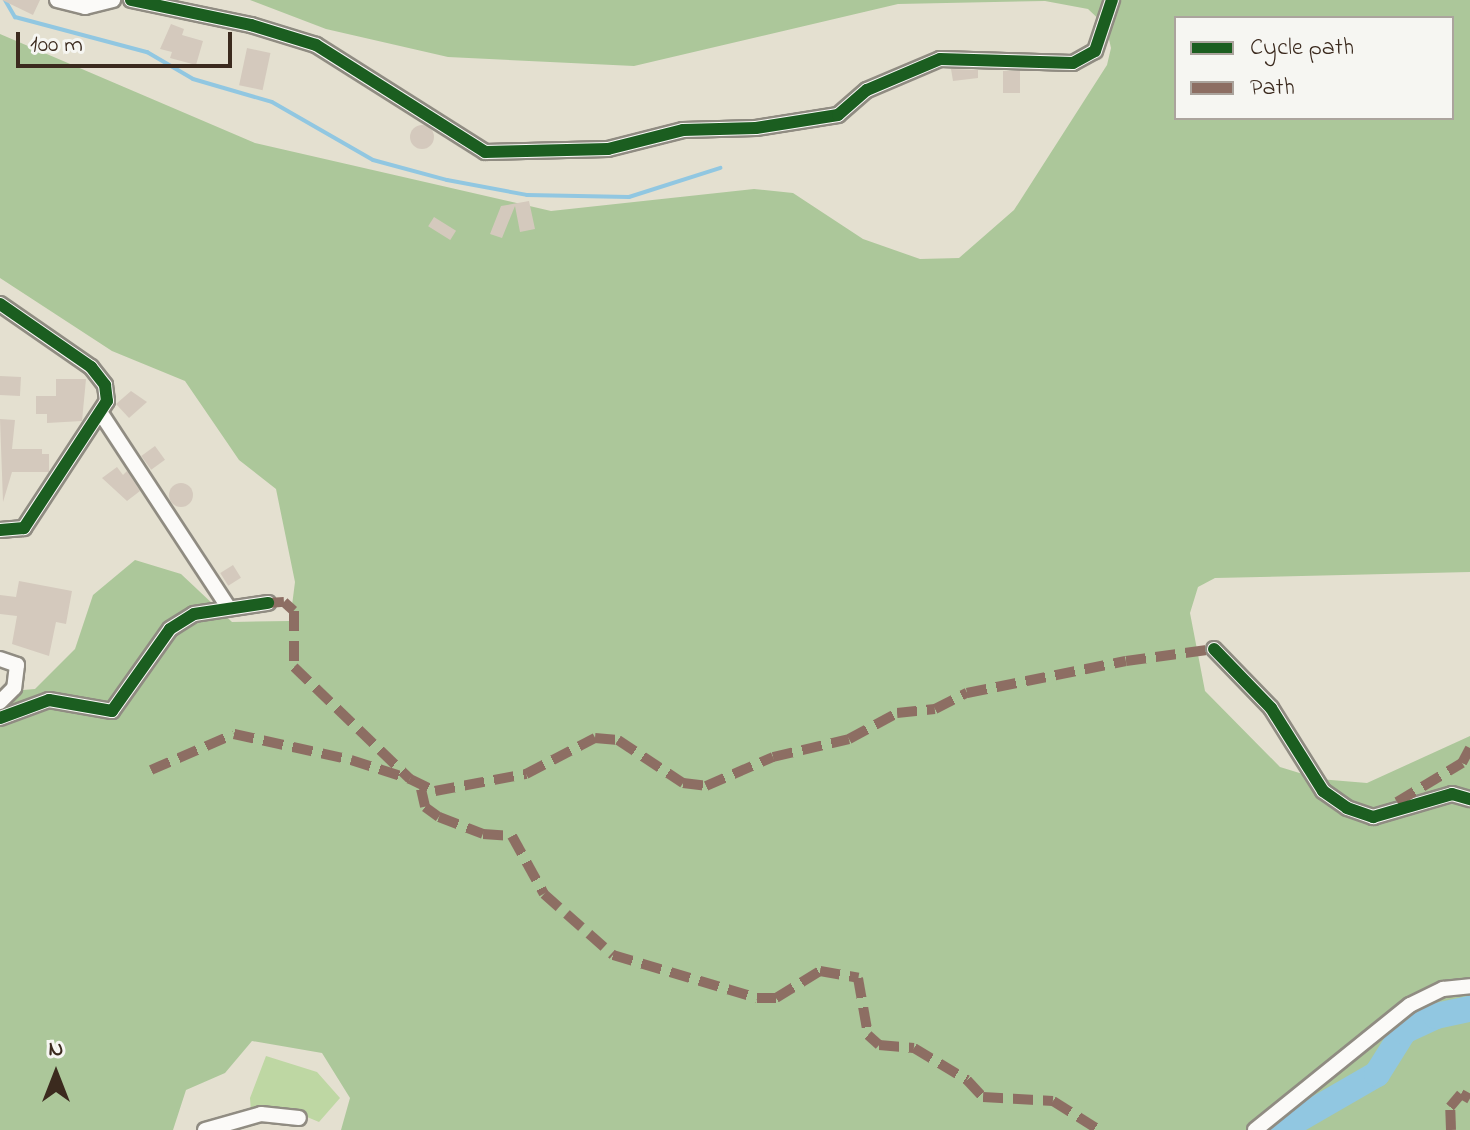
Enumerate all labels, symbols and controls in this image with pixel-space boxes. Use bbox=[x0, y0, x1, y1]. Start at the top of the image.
scale bar bbox=[20, 16, 236, 66]
legend bbox=[1174, 16, 1454, 120]
text: 100 m bbox=[30, 28, 83, 63]
text: Cycle path bbox=[1250, 31, 1354, 66]
text: Path bbox=[1250, 71, 1295, 106]
north arrow bbox=[16, 1034, 96, 1114]
text: N bbox=[49, 1034, 63, 1066]

